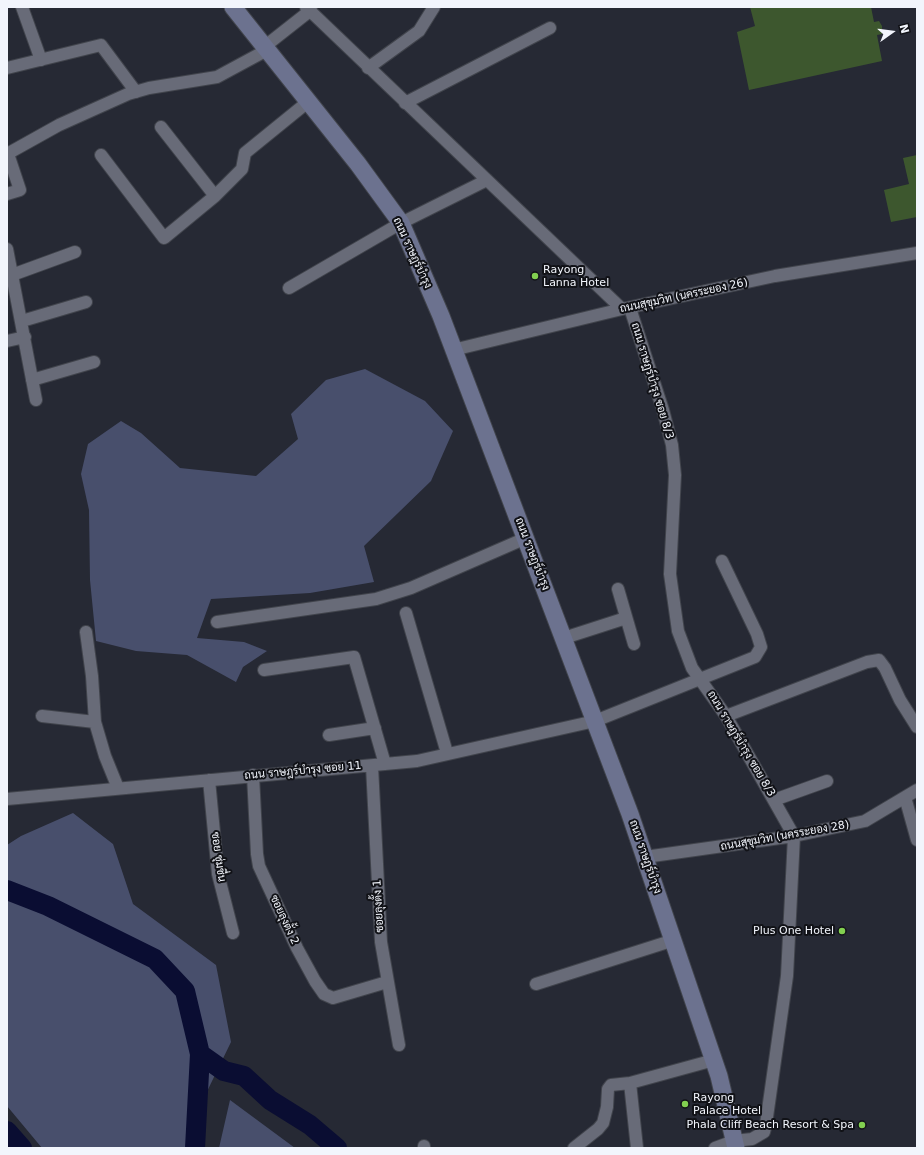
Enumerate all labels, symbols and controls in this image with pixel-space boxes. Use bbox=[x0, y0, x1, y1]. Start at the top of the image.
north arrow bbox=[872, 12, 912, 52]
text: N bbox=[897, 23, 912, 35]
street label: ถนน ราษฎร์บำรุง bbox=[390, 215, 434, 291]
place label: Rayong Lanna Hotel bbox=[543, 263, 609, 289]
marker: Rayong Lanna Hotel bbox=[530, 271, 540, 281]
street label: ถนนสุขุมวิท (นครระยอง 26) bbox=[619, 276, 749, 316]
street label: ถนน ราษฎร์บำรุง ซอย 8/3 bbox=[628, 321, 676, 441]
street label: ถนน ราษฎร์บำรุง bbox=[512, 516, 552, 592]
street label: ถนน ราษฎร์บำรุง ซอย 8/3 bbox=[704, 689, 778, 799]
street label: ถนน ราษฎร์บำรุง ซอย 11 bbox=[244, 759, 362, 783]
street label: ถนนสุขุมวิท (นครระยอง 28) bbox=[720, 818, 850, 854]
street label: ถนน ราษฎร์บำรุง bbox=[626, 819, 664, 895]
street label: ซอย ชุ่มชื่น bbox=[208, 831, 228, 883]
street label: ซอยลุงตั้ง 1 bbox=[371, 879, 387, 933]
street label: ซอยลุงตั้ง 2 bbox=[267, 893, 301, 947]
place label: Plus One Hotel bbox=[753, 924, 834, 938]
marker: Plus One Hotel bbox=[837, 926, 847, 936]
place label: Rayong Palace Hotel bbox=[693, 1091, 761, 1117]
marker: Rayong Palace Hotel bbox=[680, 1099, 690, 1109]
place label: Phala Cliff Beach Resort & Spa bbox=[686, 1118, 854, 1132]
marker: Phala Cliff Beach Resort & Spa bbox=[857, 1120, 867, 1130]

